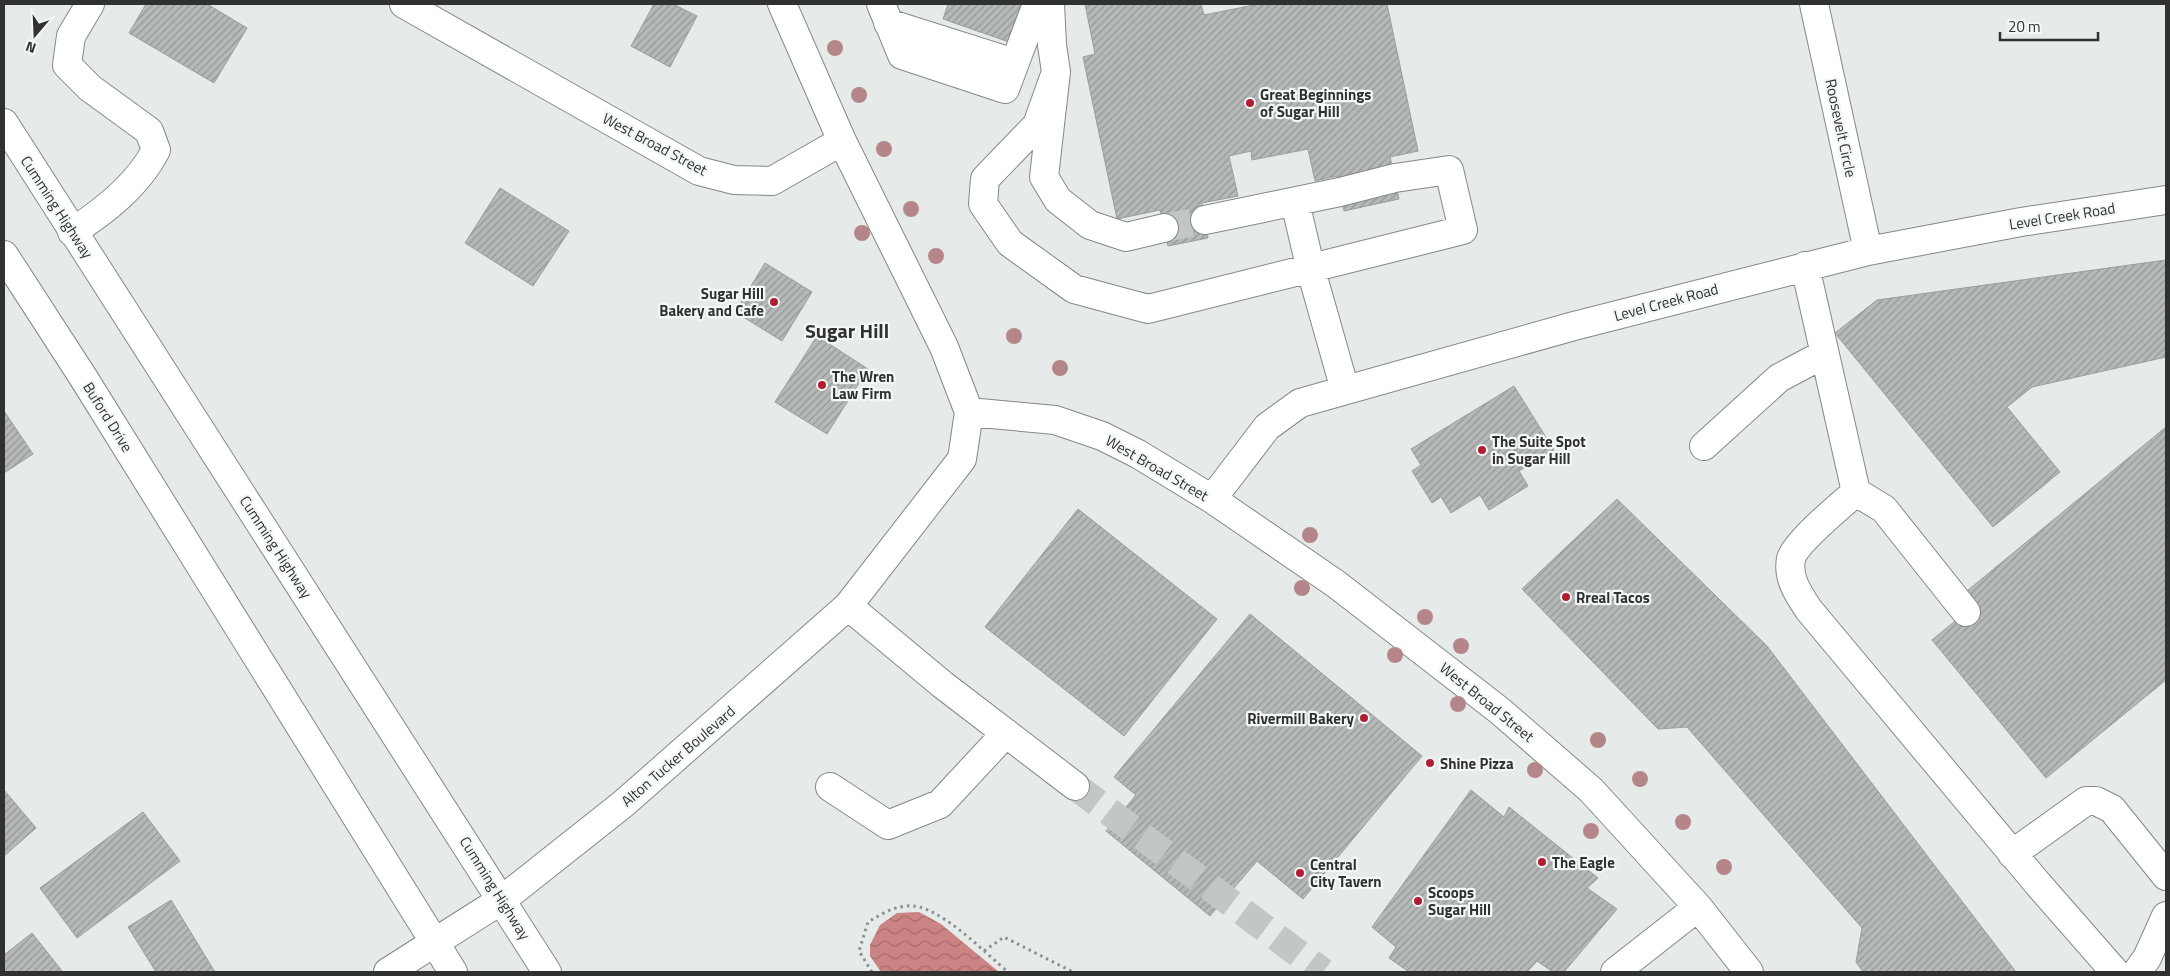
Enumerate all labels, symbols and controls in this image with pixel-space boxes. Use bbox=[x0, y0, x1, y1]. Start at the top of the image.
north arrow bbox=[10, 10, 60, 60]
scale bar bbox=[2000, 10, 2098, 42]
text: 20 m bbox=[2008, 15, 2041, 38]
text: N bbox=[23, 36, 39, 59]
street label: Roosevelt Circle bbox=[1819, 77, 1863, 179]
place label: Great Beginnings of Sugar Hill bbox=[1260, 83, 1371, 123]
marker: Great Beginnings of Sugar Hill bbox=[1244, 97, 1256, 109]
street label: West Broad Street bbox=[599, 107, 712, 182]
street label: Cumming Highway bbox=[15, 151, 99, 263]
street label: Level Creek Road bbox=[2007, 196, 2117, 236]
street label: Level Creek Road bbox=[1611, 277, 1721, 327]
place label: Sugar Hill Bakery and Cafe bbox=[659, 282, 764, 322]
marker: Sugar Hill Bakery and Cafe bbox=[768, 296, 780, 308]
district label: Sugar Hill bbox=[805, 315, 889, 346]
place label: The Wren Law Firm bbox=[832, 365, 894, 405]
street label: Buford Drive bbox=[77, 377, 139, 457]
marker: The Wren Law Firm bbox=[816, 379, 828, 391]
street label: West Broad Street bbox=[1101, 429, 1213, 507]
place label: The Suite Spot in Sugar Hill bbox=[1492, 430, 1586, 470]
marker: The Suite Spot in Sugar Hill bbox=[1476, 444, 1488, 456]
street label: Cumming Highway bbox=[234, 491, 318, 603]
place label: Rreal Tacos bbox=[1576, 586, 1650, 609]
marker: Rreal Tacos bbox=[1560, 591, 1572, 603]
street label: West Broad Street bbox=[1435, 657, 1540, 748]
street label: Alton Tucker Boulevard bbox=[616, 700, 740, 812]
place label: Rivermill Bakery bbox=[1247, 707, 1354, 730]
marker: Rivermill Bakery bbox=[1358, 712, 1370, 724]
place label: Shine Pizza bbox=[1440, 752, 1514, 775]
marker: Shine Pizza bbox=[1424, 757, 1436, 769]
street label: Cumming Highway bbox=[454, 832, 536, 944]
place label: The Eagle bbox=[1552, 851, 1615, 874]
place label: Central City Tavern bbox=[1310, 853, 1382, 893]
marker: The Eagle bbox=[1536, 856, 1548, 868]
marker: Central City Tavern bbox=[1294, 867, 1306, 879]
place label: Scoops Sugar Hill bbox=[1428, 881, 1491, 921]
marker: Scoops Sugar Hill bbox=[1412, 895, 1424, 907]

